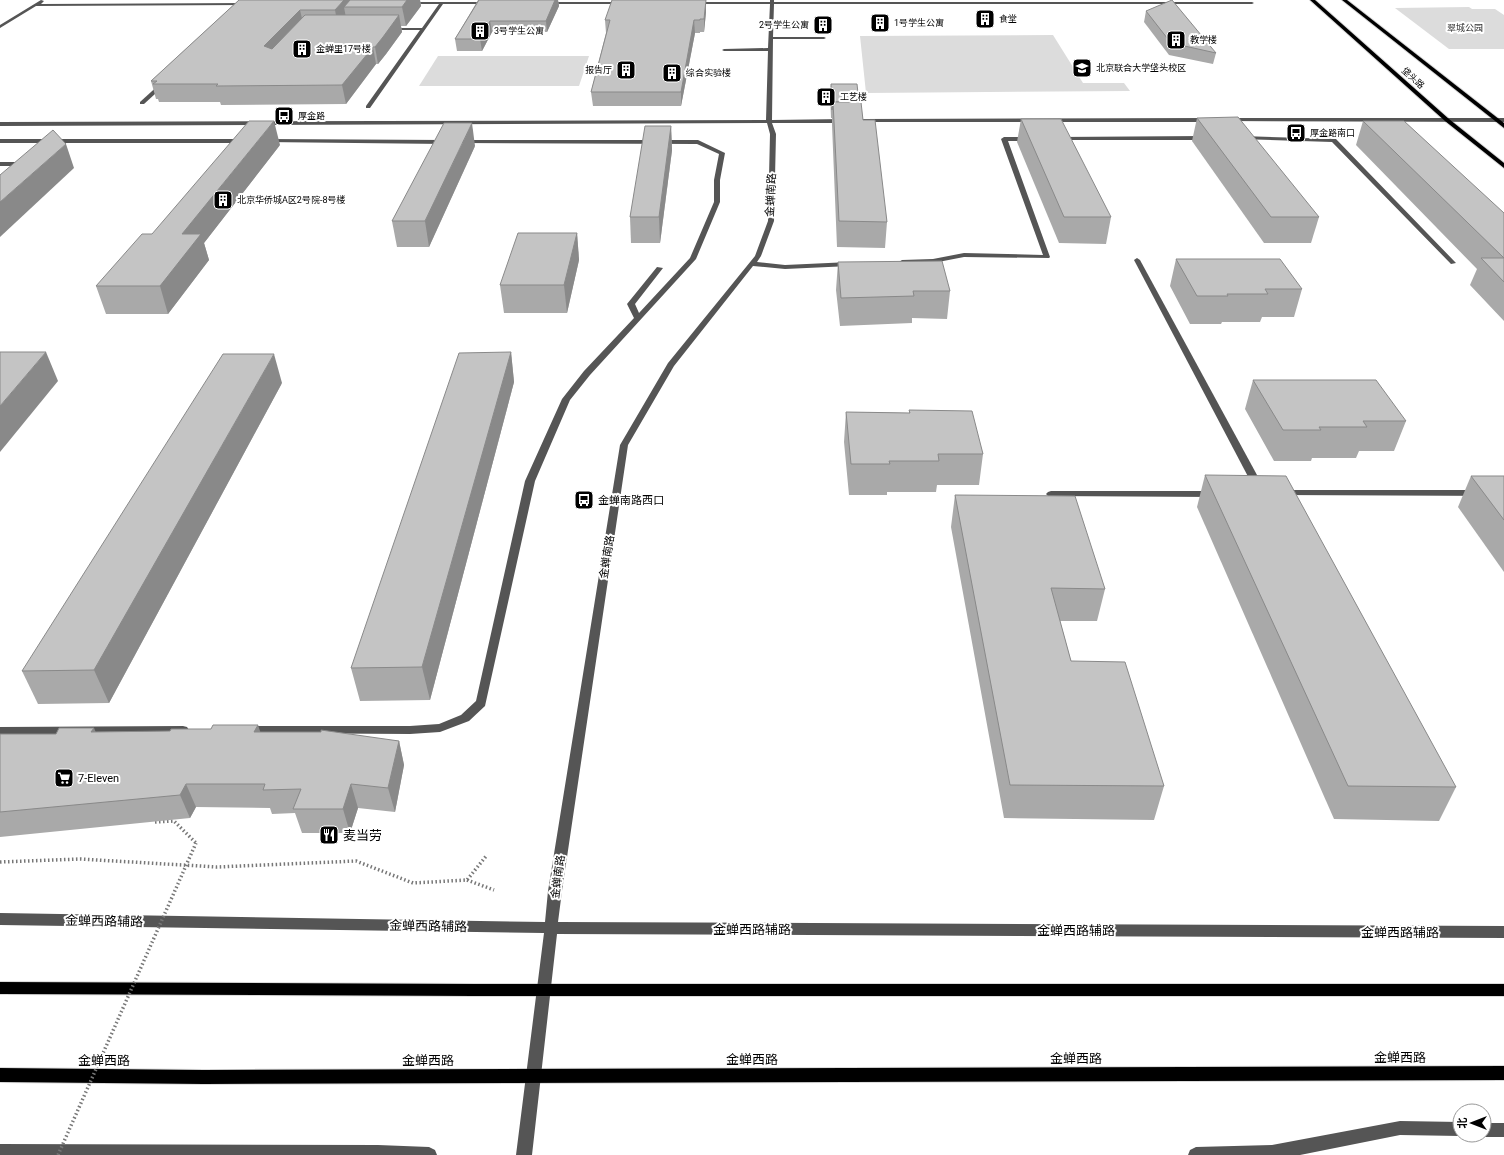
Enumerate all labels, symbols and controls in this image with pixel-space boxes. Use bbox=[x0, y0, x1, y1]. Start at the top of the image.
building icon: 食堂 bbox=[974, 8, 996, 30]
building icon: 1号学生公寓 bbox=[869, 12, 891, 34]
building icon: 2号学生公寓 bbox=[812, 14, 834, 36]
place label: 食堂 bbox=[999, 14, 1017, 24]
place label: 1号学生公寓 bbox=[894, 18, 944, 28]
building icon: 3号学生公寓 bbox=[469, 20, 491, 42]
place label: 2号学生公寓 bbox=[759, 20, 809, 30]
park label: 翠城公园 bbox=[1447, 23, 1483, 33]
place label: 3号学生公寓 bbox=[494, 26, 544, 36]
building icon: 教学楼 bbox=[1165, 29, 1187, 51]
place label: 教学楼 bbox=[1190, 35, 1217, 45]
building icon: 金蝉里17号楼 bbox=[291, 38, 313, 60]
place label: 金蝉里17号楼 bbox=[316, 44, 371, 54]
school or university icon: 北京联合大学垡头校区 bbox=[1071, 57, 1093, 79]
building icon: 报告厅 bbox=[615, 59, 637, 81]
building icon: 综合实验楼 bbox=[661, 62, 683, 84]
place label: 北京联合大学垡头校区 bbox=[1096, 62, 1186, 73]
place label: 报告厅 bbox=[585, 65, 612, 75]
street label: 垡头路 bbox=[1400, 65, 1427, 91]
place label: 综合实验楼 bbox=[685, 68, 731, 78]
building icon: 工艺楼 bbox=[815, 86, 837, 108]
place label: 工艺楼 bbox=[840, 92, 867, 102]
bus stop icon: 厚金路 bbox=[273, 105, 295, 127]
place label: 厚金路 bbox=[298, 111, 325, 121]
bus stop icon: 厚金路南口 bbox=[1285, 122, 1307, 144]
place label: 厚金路南口 bbox=[1310, 128, 1355, 138]
street label: 金蝉南路 bbox=[763, 173, 779, 217]
building icon: 北京华侨城A区2号院-8号楼 bbox=[212, 189, 234, 211]
place label: 北京华侨城A区2号院-8号楼 bbox=[237, 194, 345, 205]
bus stop icon: 金蝉南路西口 bbox=[573, 489, 595, 511]
place label: 金蝉南路西口 bbox=[598, 494, 664, 507]
street label: 金蝉南路 bbox=[597, 534, 617, 580]
supermarket icon: 7-Eleven bbox=[53, 767, 75, 789]
place label: 7-Eleven bbox=[78, 772, 119, 785]
restaurant icon: 麦当劳 bbox=[318, 824, 340, 846]
place label: 麦当劳 bbox=[343, 828, 382, 843]
street label: 金蝉南路 bbox=[549, 854, 567, 900]
street label: 金蝉西路辅路 bbox=[65, 913, 143, 929]
street label: 金蝉西路辅路 bbox=[389, 918, 467, 934]
street label: 金蝉西路辅路 bbox=[713, 922, 791, 937]
street label: 金蝉西路辅路 bbox=[1037, 923, 1115, 938]
street label: 金蝉西路辅路 bbox=[1361, 925, 1439, 940]
street label: 金蝉西路 bbox=[1374, 1050, 1426, 1065]
street label: 金蝉西路 bbox=[1050, 1051, 1102, 1066]
street label: 金蝉西路 bbox=[726, 1052, 778, 1067]
street label: 金蝉西路 bbox=[78, 1053, 130, 1068]
street label: 金蝉西路 bbox=[402, 1053, 454, 1068]
north arrow bbox=[1452, 1103, 1492, 1143]
text: 北 bbox=[1456, 1118, 1469, 1129]

